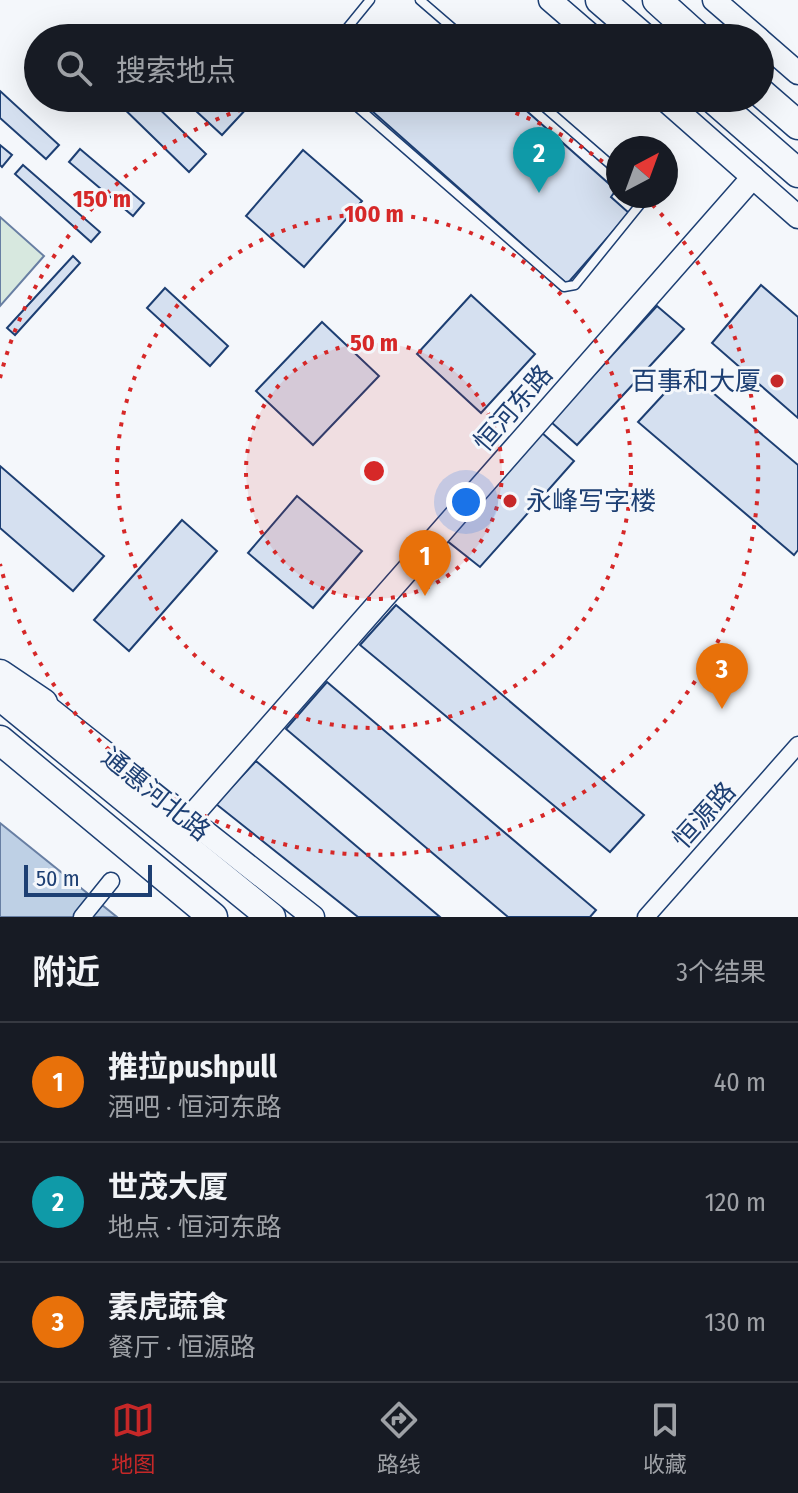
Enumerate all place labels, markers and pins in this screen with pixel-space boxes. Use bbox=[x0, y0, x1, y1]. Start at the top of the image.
pin: 2 bbox=[513, 127, 565, 193]
place label: 百事和大厦 bbox=[631, 366, 761, 397]
marker: 百事和大厦 bbox=[768, 372, 786, 390]
centre of rings bbox=[360, 457, 388, 485]
place label: 永峰写字楼 bbox=[526, 486, 656, 517]
marker: 永峰写字楼 bbox=[501, 492, 519, 510]
pin: 1 bbox=[399, 530, 451, 596]
pin: 3 bbox=[696, 643, 748, 709]

